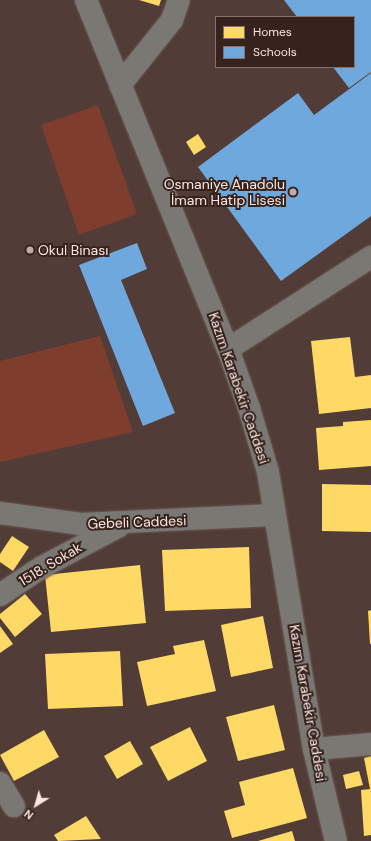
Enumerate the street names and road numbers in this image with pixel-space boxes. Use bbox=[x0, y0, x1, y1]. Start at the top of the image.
street label: Kazım Karabekir Caddesi bbox=[205, 310, 273, 466]
street label: Gebeli Caddesi bbox=[87, 512, 187, 532]
street label: 1518. Sokak bbox=[16, 539, 84, 589]
street label: Kazım Karabekir Caddesi bbox=[286, 623, 330, 783]

